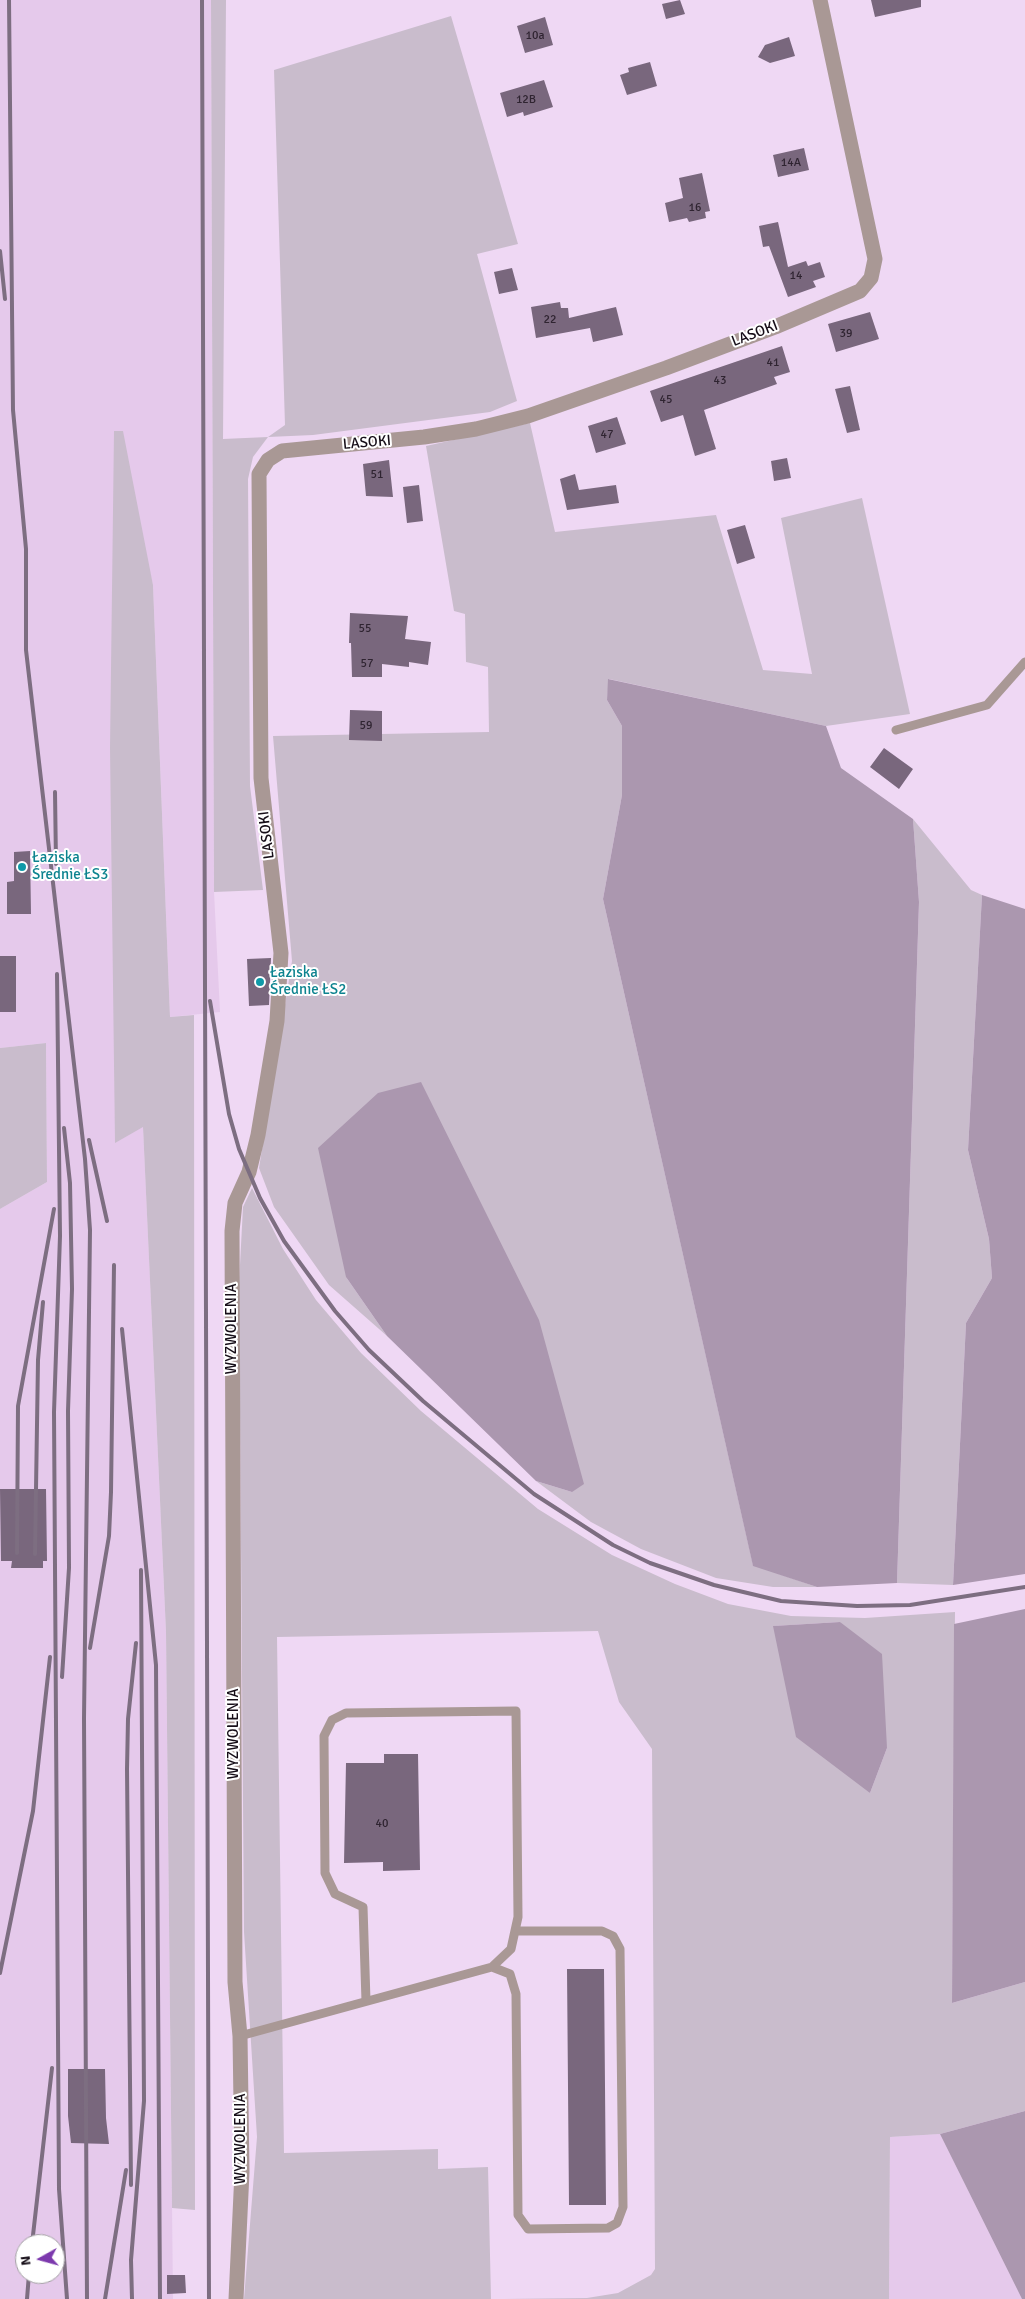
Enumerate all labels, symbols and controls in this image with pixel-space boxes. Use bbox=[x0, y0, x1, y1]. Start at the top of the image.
house number: 10a bbox=[525, 29, 545, 43]
house number: 12B bbox=[516, 93, 536, 107]
house number: 14A bbox=[781, 156, 801, 170]
house number: 16 bbox=[689, 201, 701, 215]
house number: 14 bbox=[790, 269, 802, 283]
house number: 22 bbox=[544, 313, 556, 327]
street label: LASOKI bbox=[729, 317, 781, 351]
house number: 39 bbox=[840, 327, 852, 341]
house number: 41 bbox=[767, 356, 779, 370]
house number: 43 bbox=[714, 374, 726, 388]
house number: 45 bbox=[660, 393, 672, 407]
house number: 47 bbox=[601, 428, 613, 442]
street label: LASOKI bbox=[342, 432, 392, 454]
house number: 51 bbox=[371, 468, 383, 482]
house number: 55 bbox=[359, 622, 371, 636]
house number: 57 bbox=[361, 657, 373, 671]
house number: 59 bbox=[360, 719, 372, 733]
street label: LASOKI bbox=[255, 810, 279, 860]
place label: Łaziska Średnie ŁS3 bbox=[32, 849, 108, 884]
marker: Łaziska Średnie ŁS3 bbox=[16, 861, 28, 873]
place label: Łaziska Średnie ŁS2 bbox=[270, 964, 346, 999]
marker: Łaziska Średnie ŁS2 bbox=[254, 976, 266, 988]
street label: WYZWOLENIA bbox=[223, 1283, 241, 1375]
street label: WYZWOLENIA bbox=[225, 1688, 243, 1780]
house number: 40 bbox=[376, 1817, 388, 1831]
street label: WYZWOLENIA bbox=[232, 2093, 250, 2185]
north arrow bbox=[15, 2234, 65, 2284]
text: N bbox=[17, 2255, 35, 2267]

